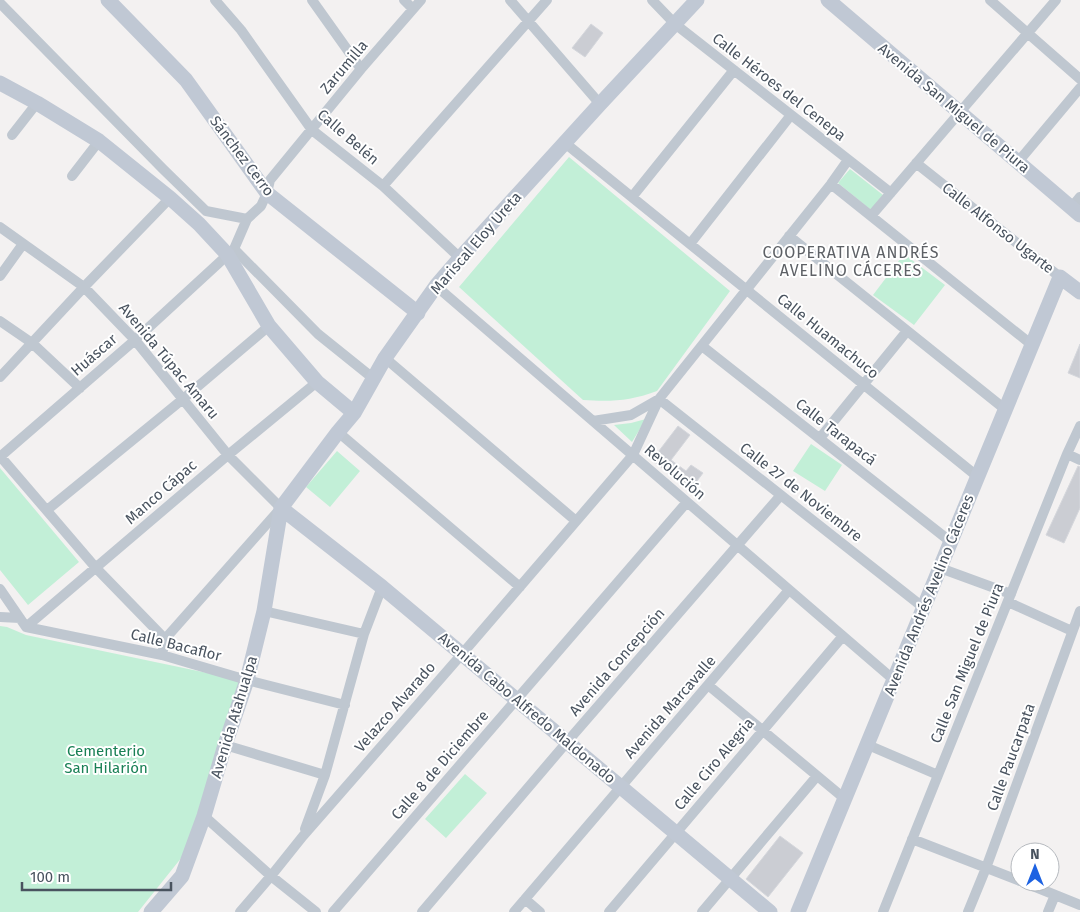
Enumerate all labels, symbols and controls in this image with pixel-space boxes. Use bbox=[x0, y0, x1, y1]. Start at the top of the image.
street label: Calle Héroes del Cenepa bbox=[709, 29, 849, 145]
street label: Zarumilla bbox=[316, 37, 372, 97]
street label: Avenida San Miguel de Piura bbox=[875, 39, 1033, 177]
street label: Calle Belén bbox=[314, 105, 382, 169]
street label: Sánchez Cerro bbox=[206, 112, 278, 200]
street label: Calle Alfonso Ugarte bbox=[938, 179, 1058, 277]
street label: Mariscal Eloy Ureta bbox=[427, 188, 525, 298]
district label: COOPERATIVA ANDRÉS AVELINO CÁCERES bbox=[763, 242, 939, 280]
street label: Calle Huamachuco bbox=[774, 289, 882, 383]
street label: Avenida Túpac Amaru bbox=[115, 299, 223, 423]
street label: Huáscar bbox=[67, 330, 121, 380]
street label: Calle Tarapacá bbox=[792, 395, 880, 469]
street label: Calle 27 de Noviembre bbox=[736, 439, 866, 545]
street label: Revolución bbox=[641, 441, 709, 503]
street label: Manco Cápac bbox=[122, 456, 200, 528]
street label: Avenida Andrés Avelino Cáceres bbox=[880, 492, 978, 698]
street label: Calle San Miguel de Piura bbox=[927, 580, 1007, 746]
street label: Avenida Concepción bbox=[565, 604, 669, 720]
street label: Calle Bacaflor bbox=[129, 625, 223, 665]
street label: Avenida Cabo Alfredo Maldonado bbox=[435, 628, 619, 788]
street label: Avenida Marcavalle bbox=[620, 652, 720, 762]
street label: Avenida Atahualpa bbox=[207, 654, 261, 780]
street label: Velazco Alvarado bbox=[351, 658, 439, 756]
street label: Calle Paucarpata bbox=[983, 701, 1039, 813]
street label: Calle 8 de Diciembre bbox=[388, 707, 492, 823]
street label: Calle Ciro Alegria bbox=[670, 714, 758, 814]
park label: Cementerio San Hilarión bbox=[64, 742, 148, 777]
north arrow bbox=[1010, 842, 1060, 892]
text: N bbox=[1030, 846, 1040, 863]
scale bar bbox=[22, 860, 171, 892]
text: 100 m bbox=[30, 868, 70, 886]

